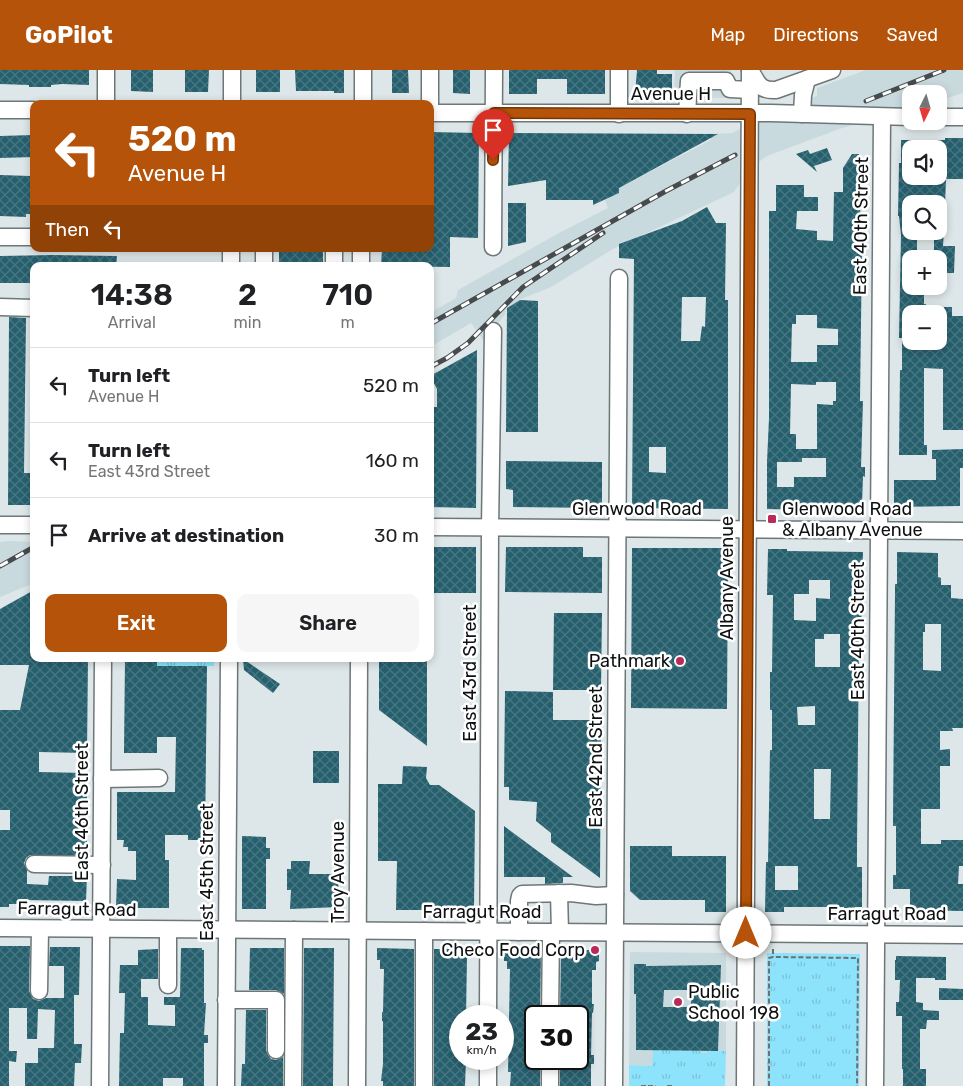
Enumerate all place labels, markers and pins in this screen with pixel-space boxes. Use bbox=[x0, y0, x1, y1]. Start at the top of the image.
pin bbox=[472, 109, 514, 160]
place label: Glenwood Road & Albany Avenue bbox=[782, 498, 923, 541]
marker: Glenwood Road & Albany Avenue bbox=[766, 513, 778, 525]
place label: Pathmark bbox=[589, 650, 671, 672]
marker: Pathmark bbox=[674, 655, 686, 667]
place label: Checo Food Corp bbox=[441, 939, 585, 961]
marker: Checo Food Corp bbox=[589, 944, 601, 956]
place label: Public School 198 bbox=[688, 981, 779, 1024]
marker: Public School 198 bbox=[672, 996, 684, 1008]

